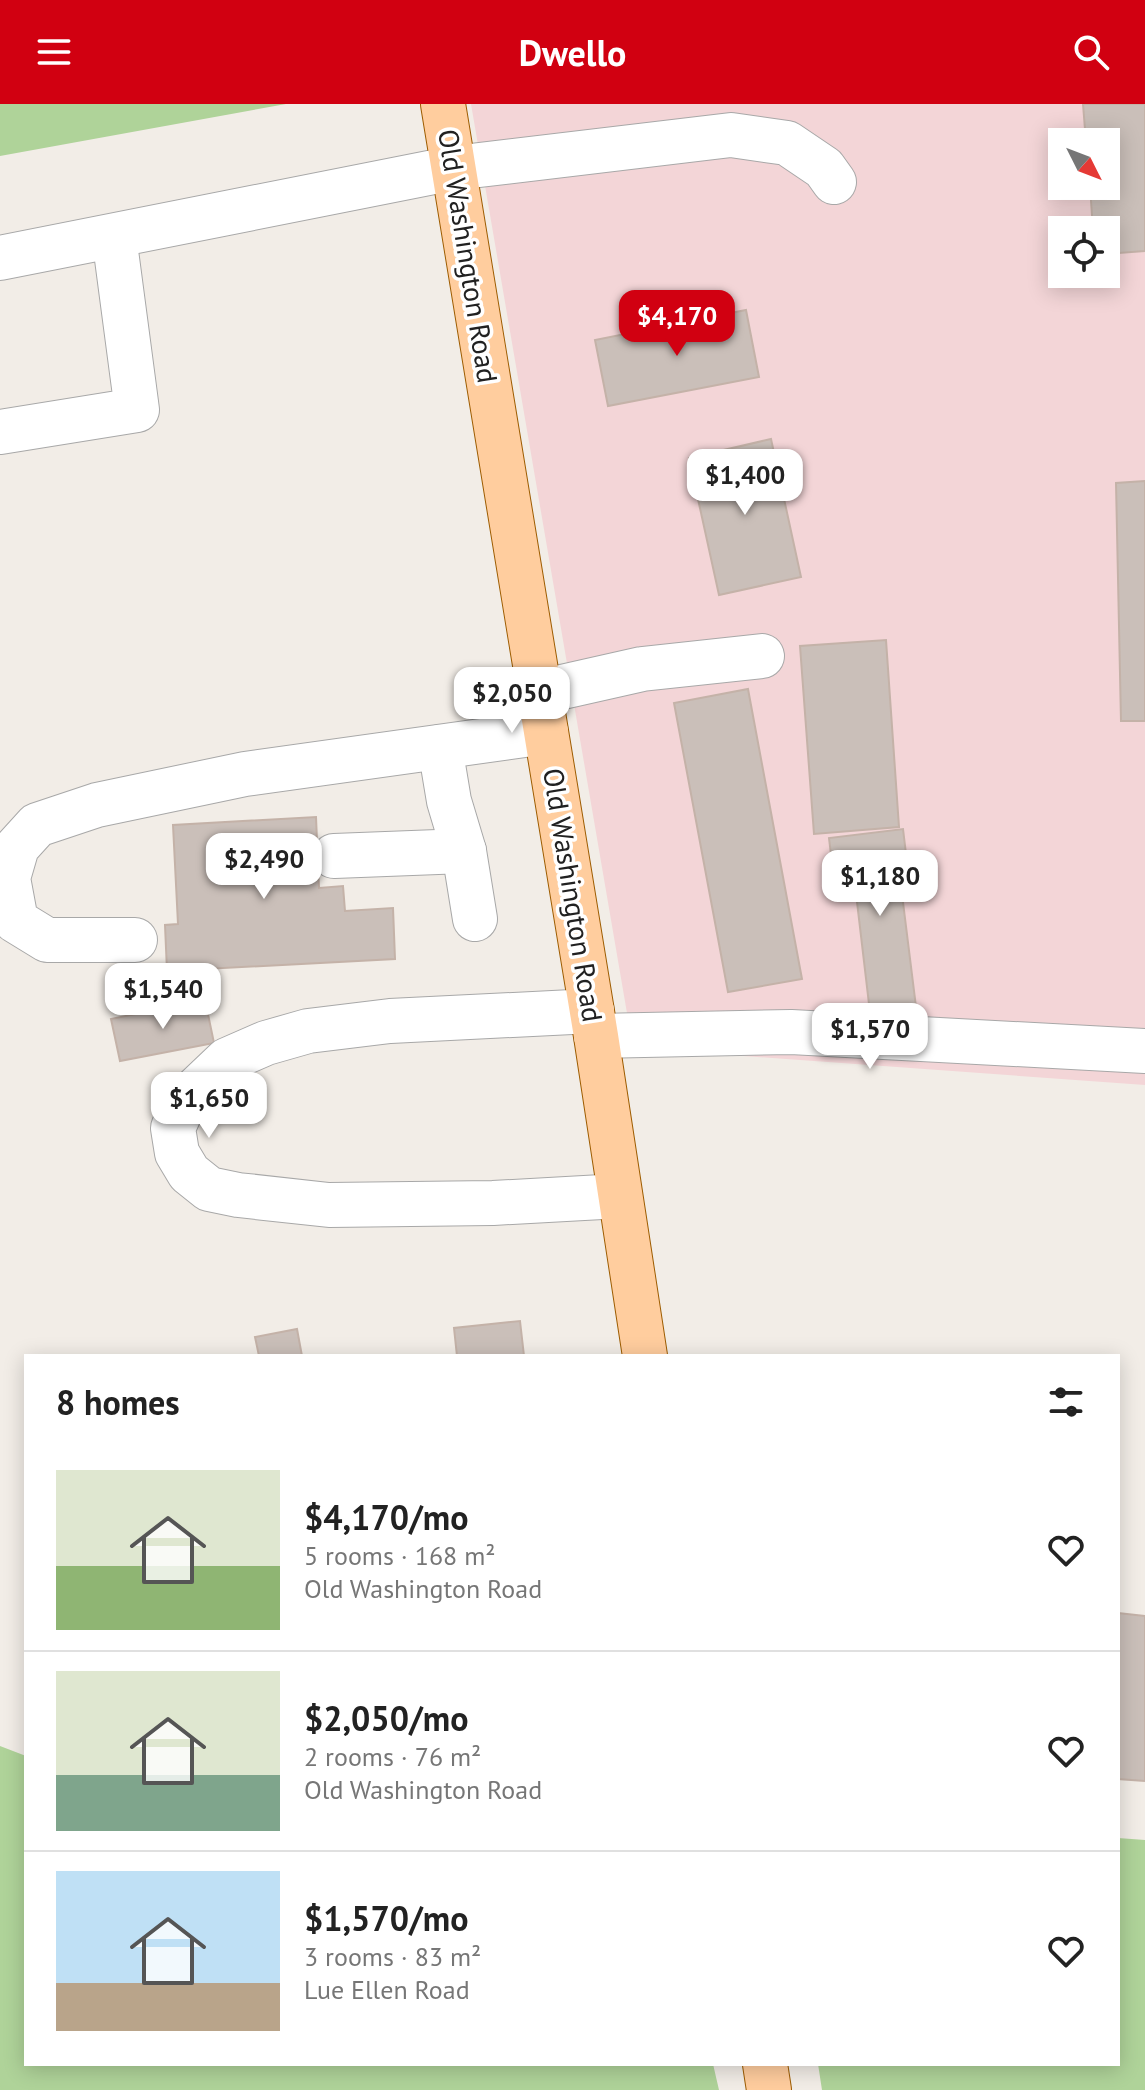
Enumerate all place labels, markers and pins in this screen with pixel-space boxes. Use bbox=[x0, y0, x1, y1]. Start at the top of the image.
pin: $4,170 bbox=[612, 290, 742, 358]
pin: $1,400 bbox=[680, 449, 810, 517]
pin: $2,050 bbox=[447, 667, 577, 735]
pin: $2,490 bbox=[199, 833, 329, 901]
pin: $1,180 bbox=[815, 850, 945, 918]
pin: $1,540 bbox=[98, 963, 228, 1031]
pin: $1,570 bbox=[805, 1003, 935, 1071]
pin: $1,650 bbox=[144, 1072, 274, 1140]

